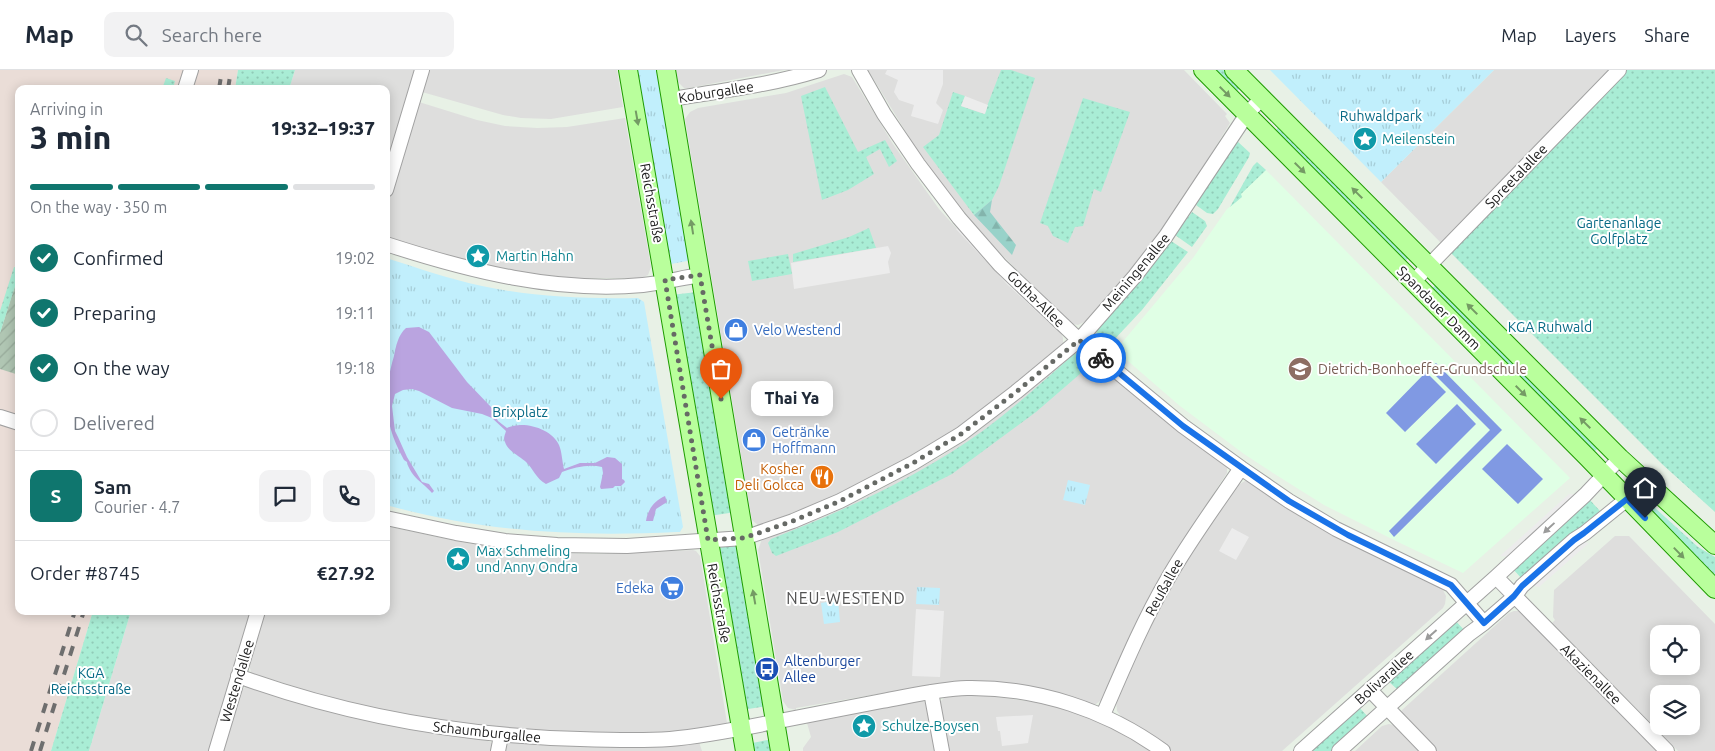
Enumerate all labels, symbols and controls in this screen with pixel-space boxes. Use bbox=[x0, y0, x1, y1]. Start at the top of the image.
search box bbox=[104, 12, 454, 57]
text: Map bbox=[25, 21, 74, 48]
icon: search bbox=[122, 21, 150, 49]
text: Search here bbox=[162, 24, 262, 46]
text: Map bbox=[1501, 25, 1537, 45]
text: Layers bbox=[1565, 25, 1616, 45]
text: Share bbox=[1644, 25, 1690, 45]
street label: Koburgallee bbox=[677, 78, 755, 106]
one-way arrow bbox=[1219, 86, 1231, 98]
text: Arriving in bbox=[30, 100, 103, 118]
park label: Ruhwaldpark bbox=[1340, 108, 1422, 124]
one-way arrow bbox=[633, 110, 641, 126]
text: 19:32–19:37 bbox=[270, 117, 375, 139]
text: 3 min bbox=[30, 119, 111, 155]
place icon: Meilenstein bbox=[1352, 126, 1378, 152]
place label: Meilenstein bbox=[1382, 131, 1455, 147]
street label: Spreetalallee bbox=[1482, 141, 1550, 211]
street label: Reichsstraße bbox=[637, 162, 667, 244]
one-way arrow bbox=[1294, 162, 1306, 174]
one-way arrow bbox=[1351, 188, 1363, 200]
text: On the way · 350 m bbox=[30, 198, 167, 216]
park label: Gartenanlage Golfplatz bbox=[1577, 215, 1661, 247]
one-way arrow bbox=[687, 219, 695, 235]
street label: Meiningenallee bbox=[1099, 230, 1173, 314]
place icon: Martin Hahn bbox=[465, 243, 491, 269]
icon: check bbox=[30, 244, 58, 272]
text: Confirmed bbox=[73, 247, 164, 269]
place label: Martin Hahn bbox=[496, 248, 574, 264]
text: 19:02 bbox=[335, 249, 375, 267]
street label: Spandauer Damm bbox=[1394, 263, 1484, 353]
street label: Gotha-Allee bbox=[1004, 268, 1068, 330]
icon: check bbox=[30, 299, 58, 327]
text: Preparing bbox=[73, 302, 157, 324]
one-way arrow bbox=[1466, 303, 1478, 315]
text: 19:11 bbox=[335, 304, 375, 322]
shop icon: Velo Westend bbox=[723, 317, 749, 343]
park label: KGA Ruhwald bbox=[1508, 319, 1592, 335]
place label: Velo Westend bbox=[754, 322, 841, 338]
courier bbox=[1076, 333, 1126, 383]
icon: bike bbox=[1087, 344, 1115, 372]
pin bbox=[700, 348, 742, 399]
icon: check bbox=[30, 354, 58, 382]
icon: bag bbox=[707, 355, 735, 383]
school or university icon: Dietrich-Bonhoeffer-Grundschule bbox=[1287, 356, 1313, 382]
text: On the way bbox=[73, 357, 170, 379]
text: 19:18 bbox=[335, 359, 375, 377]
place label: Dietrich-Bonhoeffer-Grundschule bbox=[1318, 361, 1527, 377]
callout: Thai Ya bbox=[751, 382, 834, 416]
one-way arrow bbox=[1515, 385, 1527, 397]
text: Thai Ya bbox=[765, 389, 819, 407]
park label: Brixplatz bbox=[492, 404, 548, 420]
text: Delivered bbox=[73, 412, 155, 434]
one-way arrow bbox=[1580, 418, 1592, 430]
place label: Getränke Hoffmann bbox=[772, 424, 836, 456]
shop icon: Getränke Hoffmann bbox=[741, 427, 767, 453]
place label: Kosher Deli Golcca bbox=[735, 461, 805, 493]
restaurant icon: Kosher Deli Golcca bbox=[809, 464, 835, 490]
pin bbox=[1624, 467, 1666, 518]
button: chat bbox=[259, 470, 311, 522]
button: phone bbox=[323, 470, 375, 522]
icon: home bbox=[1631, 474, 1659, 502]
text: Sam bbox=[94, 476, 132, 498]
text: S bbox=[51, 485, 61, 507]
text: Courier · 4.7 bbox=[94, 498, 180, 516]
one-way arrow bbox=[1544, 522, 1556, 534]
place label: Max Schmeling und Anny Ondra bbox=[476, 543, 578, 575]
place icon: Max Schmeling und Anny Ondra bbox=[445, 546, 471, 572]
one-way arrow bbox=[1673, 547, 1685, 559]
street label: Reußallee bbox=[1142, 556, 1186, 618]
text: Order #8745 bbox=[30, 562, 140, 584]
text: €27.92 bbox=[317, 562, 375, 584]
street label: Reichsstraße bbox=[704, 562, 734, 644]
supermarket icon: Edeka bbox=[659, 575, 685, 601]
place label: Edeka bbox=[616, 580, 654, 596]
one-way arrow bbox=[750, 588, 758, 604]
district label: NEU-WESTEND bbox=[786, 589, 906, 607]
map controls bbox=[1650, 625, 1700, 735]
button: locate bbox=[1650, 625, 1700, 675]
one-way arrow bbox=[1424, 630, 1437, 641]
street label: Westendallee bbox=[217, 638, 257, 724]
street label: Akazienallee bbox=[1557, 640, 1625, 708]
street label: Bolivarallee bbox=[1351, 646, 1417, 708]
place label: Altenburger Allee bbox=[784, 653, 861, 685]
bus stop icon: Altenburger Allee bbox=[754, 656, 780, 682]
park label: KGA Reichsstraße bbox=[51, 665, 131, 697]
button: layers bbox=[1650, 685, 1700, 735]
place icon: Schulze-Boysen bbox=[851, 713, 877, 739]
street label: Schaumburgallee bbox=[432, 718, 542, 746]
place label: Schulze-Boysen bbox=[882, 718, 979, 734]

